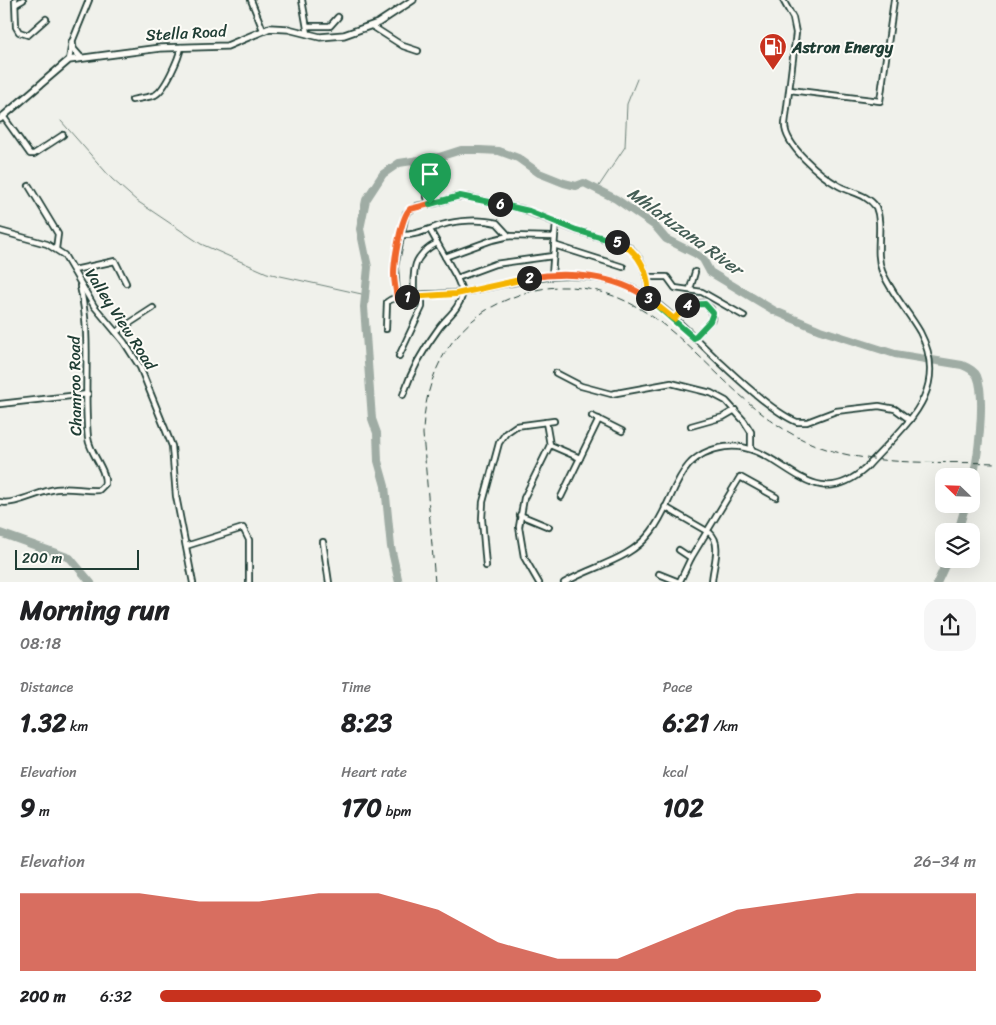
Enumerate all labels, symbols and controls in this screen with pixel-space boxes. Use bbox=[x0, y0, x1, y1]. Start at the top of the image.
street label: Stella Road bbox=[145, 16, 229, 50]
fuel station icon: Astron Energy bbox=[758, 32, 788, 71]
place label: Astron Energy bbox=[791, 33, 894, 62]
pin bbox=[409, 153, 451, 204]
icon: arrive bbox=[416, 160, 444, 188]
water label: Mhlatuzana River bbox=[620, 178, 753, 286]
pin: 6 bbox=[488, 192, 512, 216]
text: 6 bbox=[497, 192, 504, 217]
pin: 5 bbox=[604, 230, 630, 254]
text: 5 bbox=[613, 230, 622, 255]
street label: Valley View Road bbox=[77, 262, 166, 377]
pin: 2 bbox=[516, 266, 542, 290]
text: 2 bbox=[525, 266, 534, 291]
pin: 1 bbox=[394, 284, 420, 310]
text: 1 bbox=[404, 285, 411, 310]
pin: 3 bbox=[636, 286, 660, 310]
text: 3 bbox=[645, 286, 652, 311]
pin: 4 bbox=[674, 292, 700, 318]
text: 4 bbox=[683, 293, 692, 318]
street label: Chamroo Road bbox=[60, 334, 90, 436]
north arrow bbox=[935, 468, 980, 512]
map controls bbox=[935, 468, 980, 568]
button: layers bbox=[935, 523, 980, 568]
text: 200 m bbox=[22, 546, 62, 571]
scale bar bbox=[15, 548, 139, 571]
text: Morning run bbox=[20, 585, 170, 634]
button: share bbox=[924, 599, 976, 651]
text: 08:18 bbox=[20, 629, 61, 658]
text: Distance bbox=[20, 675, 73, 700]
text: Time bbox=[341, 675, 371, 700]
text: Pace bbox=[663, 675, 692, 700]
text: 1.32 bbox=[20, 700, 66, 745]
text: 8:23 bbox=[341, 700, 392, 745]
text: 6:21 bbox=[663, 700, 710, 745]
text: km bbox=[66, 714, 88, 739]
text: /km bbox=[710, 714, 738, 739]
text: Elevation bbox=[20, 760, 77, 785]
text: Heart rate bbox=[341, 760, 407, 785]
text: kcal bbox=[663, 760, 688, 785]
text: 9 bbox=[20, 785, 35, 830]
text: 170 bbox=[341, 785, 382, 830]
text: 102 bbox=[663, 785, 704, 830]
text: m bbox=[35, 799, 50, 824]
text: bpm bbox=[382, 799, 412, 824]
text: Elevation bbox=[20, 847, 85, 876]
text: 26–34 m bbox=[913, 847, 976, 876]
text: 200 m bbox=[20, 982, 66, 1011]
text: 6:32 bbox=[100, 982, 132, 1011]

